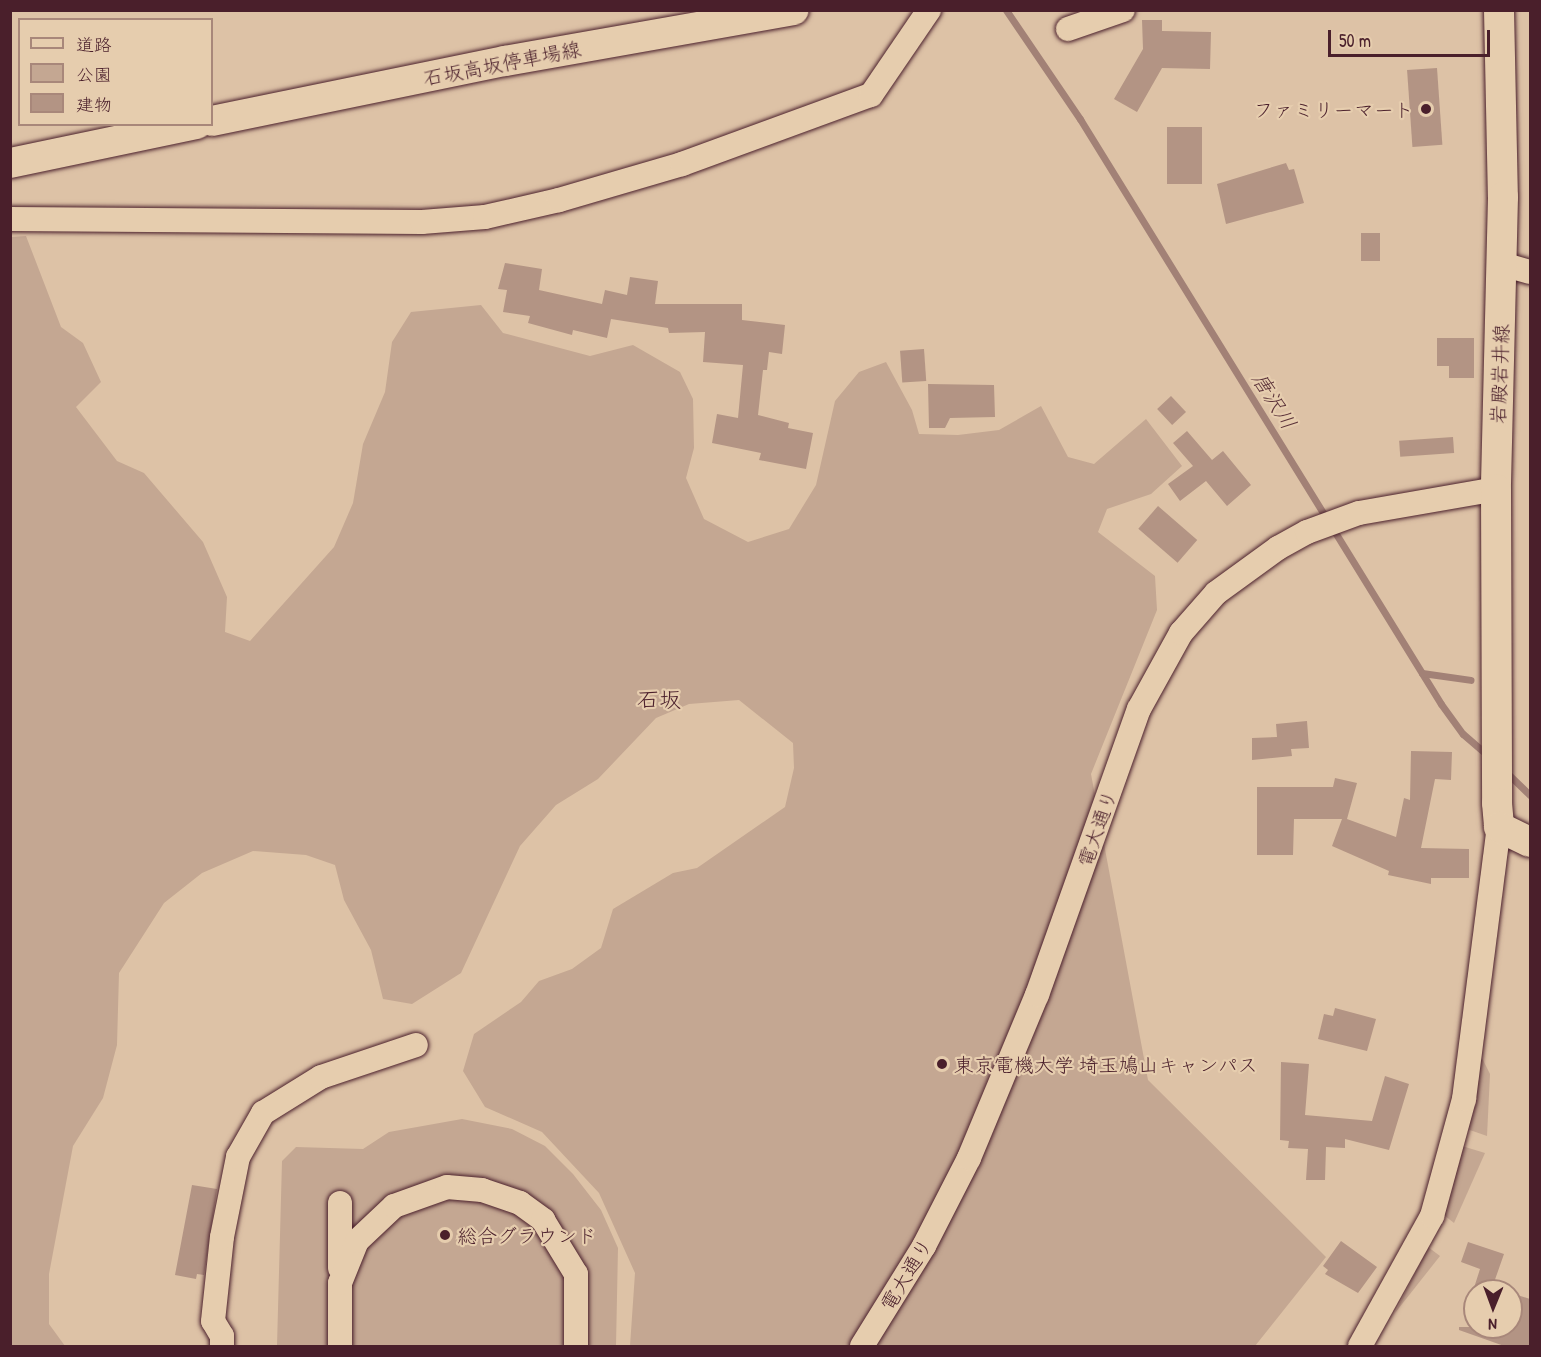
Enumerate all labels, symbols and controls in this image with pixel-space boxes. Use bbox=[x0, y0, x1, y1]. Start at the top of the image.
legend bbox=[18, 18, 213, 126]
scale bar bbox=[1331, 18, 1493, 56]
text: 50 m bbox=[1339, 28, 1371, 53]
text: 道路 bbox=[76, 32, 112, 57]
street label: 石坂高坂停車場線 bbox=[421, 36, 583, 90]
text: 公園 bbox=[76, 62, 112, 87]
text: 建物 bbox=[76, 92, 112, 117]
place label: ファミリーマート bbox=[1254, 97, 1414, 121]
marker: ファミリーマート bbox=[1419, 102, 1433, 116]
street label: 岩殿岩井線 bbox=[1485, 324, 1513, 424]
water label: 唐沢川 bbox=[1247, 368, 1301, 434]
district label: 石坂 bbox=[637, 687, 681, 713]
street label: 電大通り bbox=[1073, 786, 1121, 870]
place label: 東京電機大学 埼玉鳩山キャンパス bbox=[954, 1052, 1259, 1076]
marker: 東京電機大学 埼玉鳩山キャンパス bbox=[935, 1057, 949, 1071]
place label: 総合グラウンド bbox=[457, 1223, 597, 1247]
marker: 総合グラウンド bbox=[438, 1228, 452, 1242]
street label: 電大通り bbox=[875, 1234, 937, 1314]
north arrow bbox=[1463, 1279, 1523, 1339]
text: N bbox=[1488, 1314, 1497, 1336]

